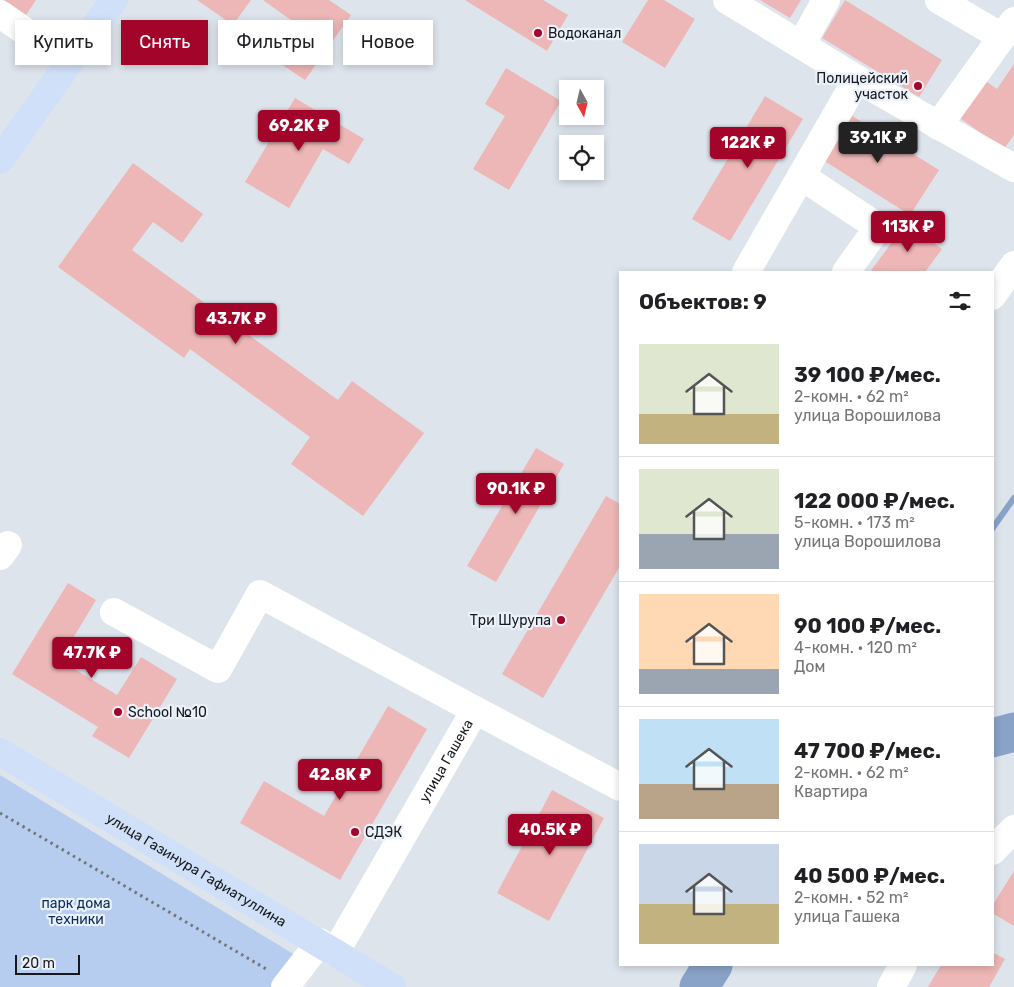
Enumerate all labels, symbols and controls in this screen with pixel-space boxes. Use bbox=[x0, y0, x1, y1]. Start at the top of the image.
chip: Купить bbox=[15, 20, 111, 65]
chip: Снять bbox=[121, 20, 208, 65]
chip: Фильтры bbox=[218, 20, 333, 65]
chip: Новое bbox=[343, 20, 433, 65]
place label: Водоканал bbox=[548, 25, 621, 42]
marker: Водоканал bbox=[532, 27, 544, 39]
place label: Полицейский участок bbox=[816, 70, 908, 103]
north arrow bbox=[559, 80, 604, 125]
map controls bbox=[559, 80, 604, 180]
marker: Полицейский участок bbox=[912, 80, 924, 92]
pin: 69.2K ₽ bbox=[253, 110, 345, 152]
text: 69.2K ₽ bbox=[269, 116, 329, 135]
pin: 39.1K ₽ bbox=[832, 121, 924, 164]
pin: 122K ₽ bbox=[707, 126, 789, 169]
text: 39.1K ₽ bbox=[850, 128, 906, 147]
text: 122K ₽ bbox=[721, 133, 775, 152]
button: locate bbox=[559, 135, 604, 180]
pin: 113K ₽ bbox=[867, 210, 949, 253]
text: 113K ₽ bbox=[882, 217, 934, 236]
icon: filters bbox=[946, 287, 974, 315]
text: Объектов: 9 bbox=[639, 289, 767, 314]
pin: 43.7K ₽ bbox=[190, 302, 282, 345]
text: 43.7K ₽ bbox=[206, 309, 266, 328]
text: 39 100 ₽/мес. bbox=[794, 362, 941, 387]
icon: home bbox=[679, 364, 739, 424]
text: 2-комн. · 62 m² bbox=[794, 387, 909, 406]
text: улица Ворошилова bbox=[794, 406, 941, 425]
pin: 90.1K ₽ bbox=[470, 472, 562, 515]
text: 90.1K ₽ bbox=[487, 479, 545, 498]
text: 122 000 ₽/мес. bbox=[794, 488, 955, 513]
icon: home bbox=[679, 489, 739, 549]
text: 5-комн. · 173 m² bbox=[794, 513, 915, 532]
text: улица Ворошилова bbox=[794, 532, 941, 551]
place label: Три Шурупа bbox=[470, 612, 551, 629]
text: 90 100 ₽/мес. bbox=[794, 613, 941, 638]
marker: Три Шурупа bbox=[555, 614, 567, 626]
icon: home bbox=[679, 614, 739, 674]
pin: 47.7K ₽ bbox=[46, 636, 138, 679]
text: 4-комн. · 120 m² bbox=[794, 638, 917, 657]
text: 47.7K ₽ bbox=[63, 643, 121, 662]
text: Дом bbox=[794, 657, 825, 676]
place label: School №10 bbox=[128, 704, 207, 721]
marker: School №10 bbox=[112, 706, 124, 718]
street label: улица Гашека bbox=[415, 716, 476, 805]
text: 47 700 ₽/мес. bbox=[794, 738, 941, 763]
icon: home bbox=[679, 739, 739, 799]
pin: 42.8K ₽ bbox=[294, 758, 386, 801]
text: 2-комн. · 62 m² bbox=[794, 763, 909, 782]
text: 42.8K ₽ bbox=[309, 765, 371, 784]
text: Квартира bbox=[794, 782, 868, 801]
street label: улица Газинура Гафиатуллина bbox=[103, 809, 290, 930]
pin: 40.5K ₽ bbox=[504, 814, 596, 856]
text: 40.5K ₽ bbox=[519, 820, 581, 839]
place label: СДЭК bbox=[365, 824, 402, 841]
marker: СДЭК bbox=[349, 826, 361, 838]
text: 40 500 ₽/мес. bbox=[794, 863, 945, 888]
icon: home bbox=[679, 864, 739, 924]
text: 2-комн. · 52 m² bbox=[794, 888, 908, 907]
park label: парк дома техники bbox=[41, 895, 111, 928]
text: улица Гашека bbox=[794, 907, 900, 926]
scale bar bbox=[15, 952, 80, 975]
text: 20 m bbox=[22, 955, 55, 972]

